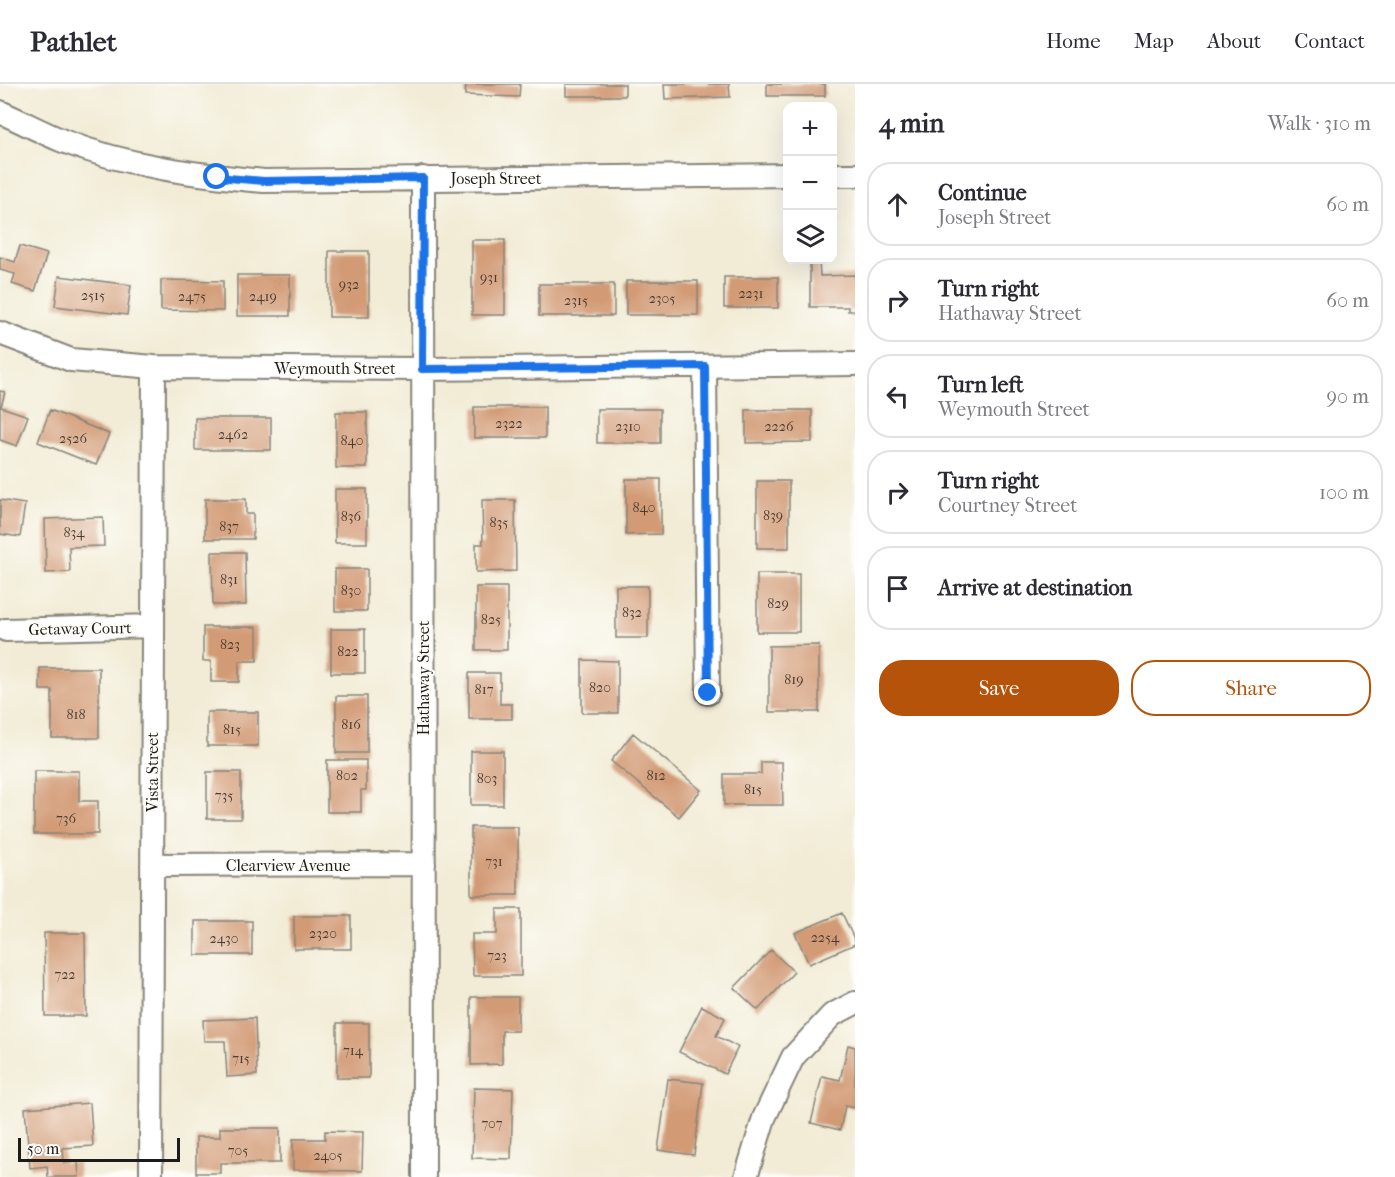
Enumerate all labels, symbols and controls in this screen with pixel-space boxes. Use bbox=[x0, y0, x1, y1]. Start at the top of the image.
text: Pathlet bbox=[30, 25, 117, 58]
text: Home bbox=[1046, 29, 1101, 53]
text: Map bbox=[1134, 29, 1174, 53]
text: About bbox=[1207, 29, 1261, 53]
text: Contact bbox=[1294, 29, 1365, 53]
map controls bbox=[783, 102, 837, 264]
button: + bbox=[783, 102, 837, 156]
text: 4 min bbox=[879, 108, 944, 139]
text: Walk · 310 m bbox=[1268, 112, 1371, 135]
button: − bbox=[783, 156, 837, 210]
route start bbox=[203, 163, 229, 189]
street label: Joseph Street bbox=[449, 169, 542, 188]
text: Continue bbox=[938, 180, 1027, 206]
icon: ahead bbox=[881, 188, 914, 221]
text: 60 m bbox=[1326, 193, 1369, 216]
text: Joseph Street bbox=[938, 206, 1052, 229]
button: layers bbox=[783, 210, 837, 264]
house number: 931 bbox=[480, 269, 498, 286]
house number: 932 bbox=[339, 276, 359, 293]
text: Turn right bbox=[938, 276, 1039, 302]
icon: right bbox=[881, 284, 914, 317]
house number: 2231 bbox=[738, 285, 764, 302]
house number: 2515 bbox=[81, 287, 105, 304]
house number: 2475 bbox=[178, 288, 206, 305]
house number: 2419 bbox=[249, 288, 277, 305]
text: 60 m bbox=[1326, 289, 1369, 312]
house number: 2305 bbox=[649, 290, 675, 307]
house number: 2315 bbox=[564, 292, 588, 309]
text: Hathaway Street bbox=[938, 302, 1082, 325]
street label: Weymouth Street bbox=[273, 359, 396, 378]
text: Turn left bbox=[938, 372, 1024, 398]
icon: left bbox=[881, 380, 914, 413]
text: 90 m bbox=[1327, 385, 1369, 408]
text: Weymouth Street bbox=[938, 398, 1090, 421]
house number: 2322 bbox=[495, 415, 523, 432]
house number: 2310 bbox=[615, 418, 641, 435]
house number: 2226 bbox=[764, 418, 794, 435]
house number: 2462 bbox=[218, 426, 248, 443]
house number: 2526 bbox=[59, 430, 87, 447]
house number: 840 bbox=[341, 432, 363, 449]
text: Turn right bbox=[938, 468, 1039, 494]
icon: right bbox=[881, 476, 914, 509]
text: 100 m bbox=[1319, 481, 1369, 504]
text: Courtney Street bbox=[938, 494, 1077, 517]
house number: 840 bbox=[633, 499, 655, 516]
house number: 839 bbox=[763, 507, 783, 524]
house number: 836 bbox=[341, 508, 362, 525]
house number: 835 bbox=[490, 514, 508, 531]
house number: 837 bbox=[219, 518, 239, 535]
house number: 834 bbox=[63, 524, 85, 541]
house number: 831 bbox=[220, 571, 238, 588]
icon: arrive bbox=[881, 572, 914, 605]
text: Arrive at destination bbox=[938, 575, 1132, 601]
house number: 830 bbox=[341, 582, 361, 599]
house number: 829 bbox=[767, 595, 789, 612]
house number: 832 bbox=[622, 604, 642, 621]
house number: 825 bbox=[481, 611, 501, 628]
street label: Getaway Court bbox=[28, 618, 132, 639]
street label: Hathaway Street bbox=[414, 620, 433, 735]
house number: 823 bbox=[220, 636, 240, 653]
house number: 822 bbox=[337, 643, 359, 660]
button: Save bbox=[879, 660, 1119, 716]
button: Share bbox=[1131, 660, 1371, 716]
house number: 819 bbox=[784, 671, 804, 688]
house number: 820 bbox=[589, 679, 611, 696]
route end bbox=[694, 679, 720, 705]
house number: 817 bbox=[475, 681, 494, 698]
house number: 818 bbox=[66, 706, 86, 723]
house number: 816 bbox=[341, 716, 361, 733]
house number: 815 bbox=[223, 721, 241, 738]
street label: Vista Street bbox=[143, 732, 162, 813]
house number: 802 bbox=[336, 767, 358, 784]
house number: 812 bbox=[646, 767, 666, 784]
house number: 803 bbox=[477, 770, 497, 787]
house number: 815 bbox=[744, 781, 762, 798]
house number: 735 bbox=[215, 787, 233, 804]
house number: 736 bbox=[56, 810, 76, 827]
house number: 731 bbox=[485, 853, 503, 870]
street label: Clearview Avenue bbox=[226, 856, 350, 875]
house number: 2320 bbox=[309, 925, 337, 942]
house number: 2254 bbox=[811, 929, 840, 946]
house number: 2430 bbox=[210, 930, 238, 947]
house number: 723 bbox=[487, 947, 507, 964]
house number: 722 bbox=[54, 966, 76, 983]
house number: 714 bbox=[343, 1042, 364, 1059]
house number: 715 bbox=[232, 1050, 250, 1067]
house number: 707 bbox=[481, 1115, 503, 1132]
scale bar bbox=[18, 1135, 180, 1162]
text: 50 m bbox=[27, 1139, 59, 1158]
house number: 705 bbox=[228, 1142, 248, 1159]
house number: 2405 bbox=[313, 1147, 343, 1164]

